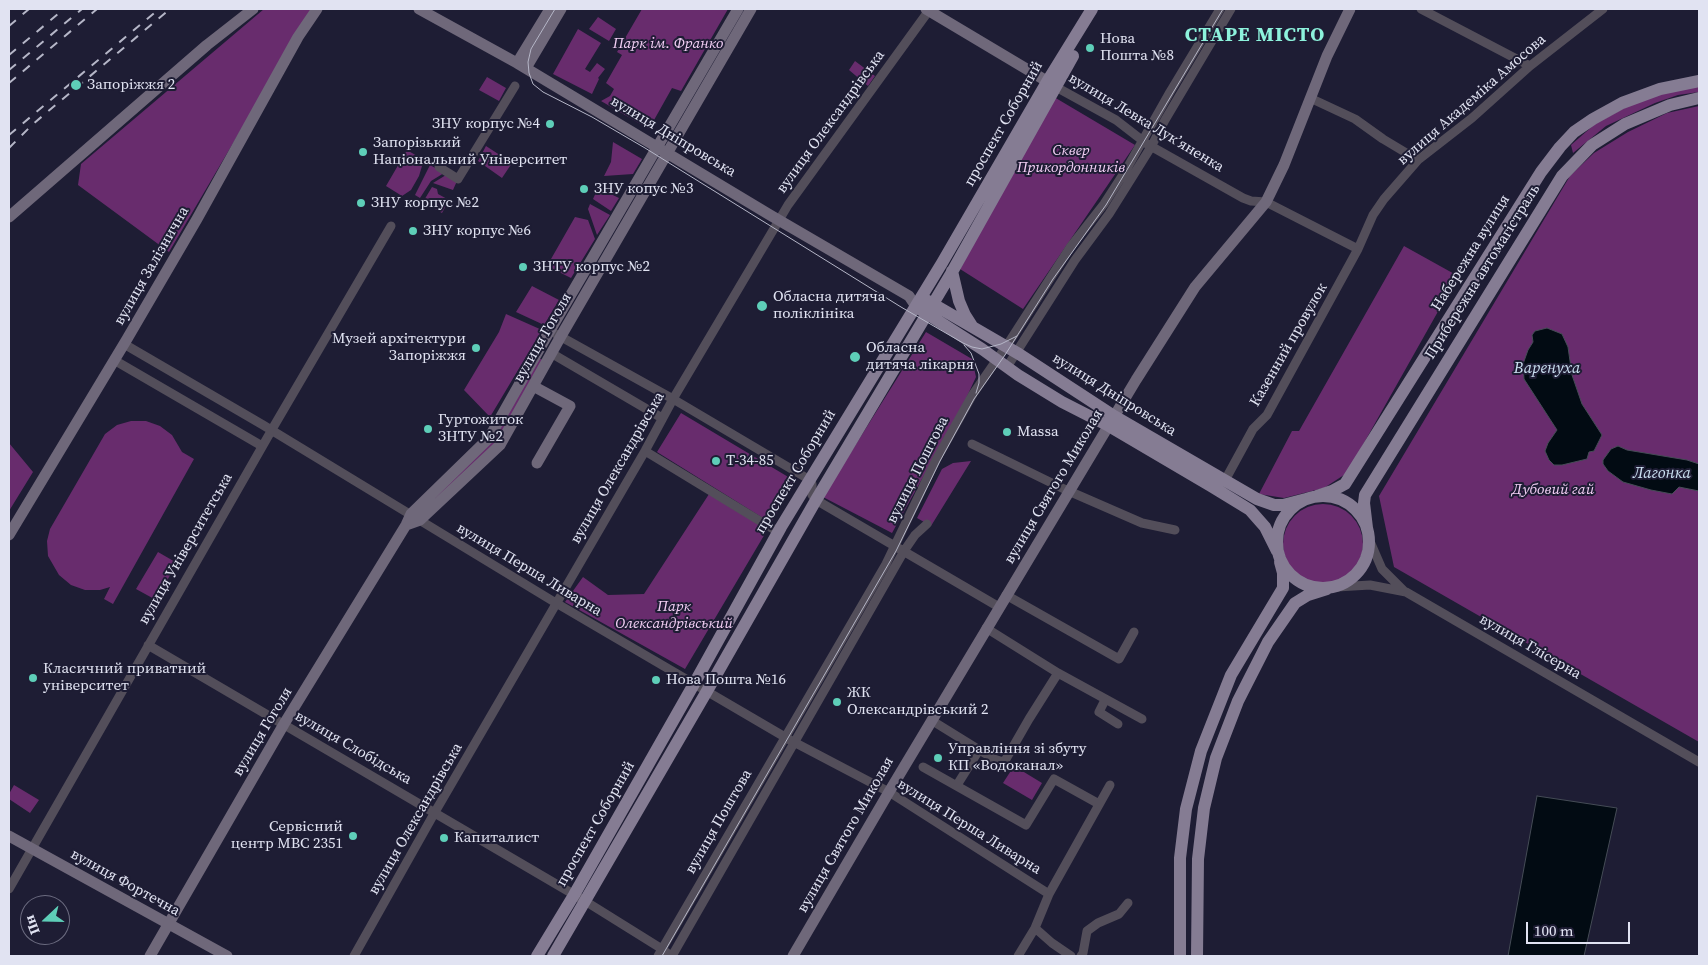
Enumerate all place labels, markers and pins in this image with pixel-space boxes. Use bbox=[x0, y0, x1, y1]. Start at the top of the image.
place label: Нова Пошта №8 bbox=[1100, 30, 1174, 65]
marker: Нова Пошта №8 bbox=[1084, 42, 1096, 54]
place label: Запоріжжя 2 bbox=[87, 76, 175, 94]
marker: Запоріжжя 2 bbox=[69, 78, 83, 92]
place label: ЗНУ корпус №4 bbox=[432, 115, 540, 133]
marker: ЗНУ корпус №4 bbox=[544, 118, 556, 130]
place label: Запорізький Національний Університет bbox=[373, 134, 567, 169]
marker: Запорізький Національний Університет bbox=[357, 146, 369, 158]
place label: ЗНУ копус №3 bbox=[594, 180, 693, 198]
marker: ЗНУ копус №3 bbox=[578, 183, 590, 195]
place label: ЗНУ корпус №2 bbox=[371, 194, 479, 212]
marker: ЗНУ корпус №2 bbox=[355, 197, 367, 209]
place label: ЗНУ корпус №6 bbox=[423, 222, 531, 240]
marker: ЗНУ корпус №6 bbox=[407, 225, 419, 237]
place label: ЗНТУ корпус №2 bbox=[533, 258, 650, 276]
marker: ЗНТУ корпус №2 bbox=[517, 261, 529, 273]
place label: Обласна дитяча поліклініка bbox=[773, 288, 885, 323]
marker: Обласна дитяча поліклініка bbox=[755, 299, 769, 313]
place label: Музей архітектури Запоріжжя bbox=[332, 330, 466, 365]
place label: Обласна дитяча лікарня bbox=[866, 339, 974, 374]
marker: Музей архітектури Запоріжжя bbox=[470, 342, 482, 354]
marker: Обласна дитяча лікарня bbox=[848, 350, 862, 364]
place label: Гуртожиток ЗНТУ №2 bbox=[438, 411, 523, 446]
marker: Гуртожиток ЗНТУ №2 bbox=[422, 423, 434, 435]
place label: Massa bbox=[1017, 423, 1059, 441]
marker: Massa bbox=[1001, 426, 1013, 438]
place label: Т-34-85 bbox=[726, 452, 774, 470]
marker: Т-34-85 bbox=[710, 455, 722, 467]
place label: Класичний приватний університет bbox=[43, 660, 206, 695]
place label: Нова Пошта №16 bbox=[666, 671, 786, 689]
marker: Класичний приватний університет bbox=[27, 672, 39, 684]
marker: Нова Пошта №16 bbox=[650, 674, 662, 686]
place label: ЖК Олександрівський 2 bbox=[847, 684, 988, 719]
marker: ЖК Олександрівський 2 bbox=[831, 696, 843, 708]
place label: Управлiння зi збуту КП «Водоканал» bbox=[948, 740, 1086, 775]
marker: Управлiння зi збуту КП «Водоканал» bbox=[932, 752, 944, 764]
place label: Сервісний центр МВС 2351 bbox=[231, 818, 343, 853]
place label: Капиталист bbox=[454, 829, 539, 847]
marker: Сервісний центр МВС 2351 bbox=[347, 830, 359, 842]
marker: Капиталист bbox=[438, 832, 450, 844]

